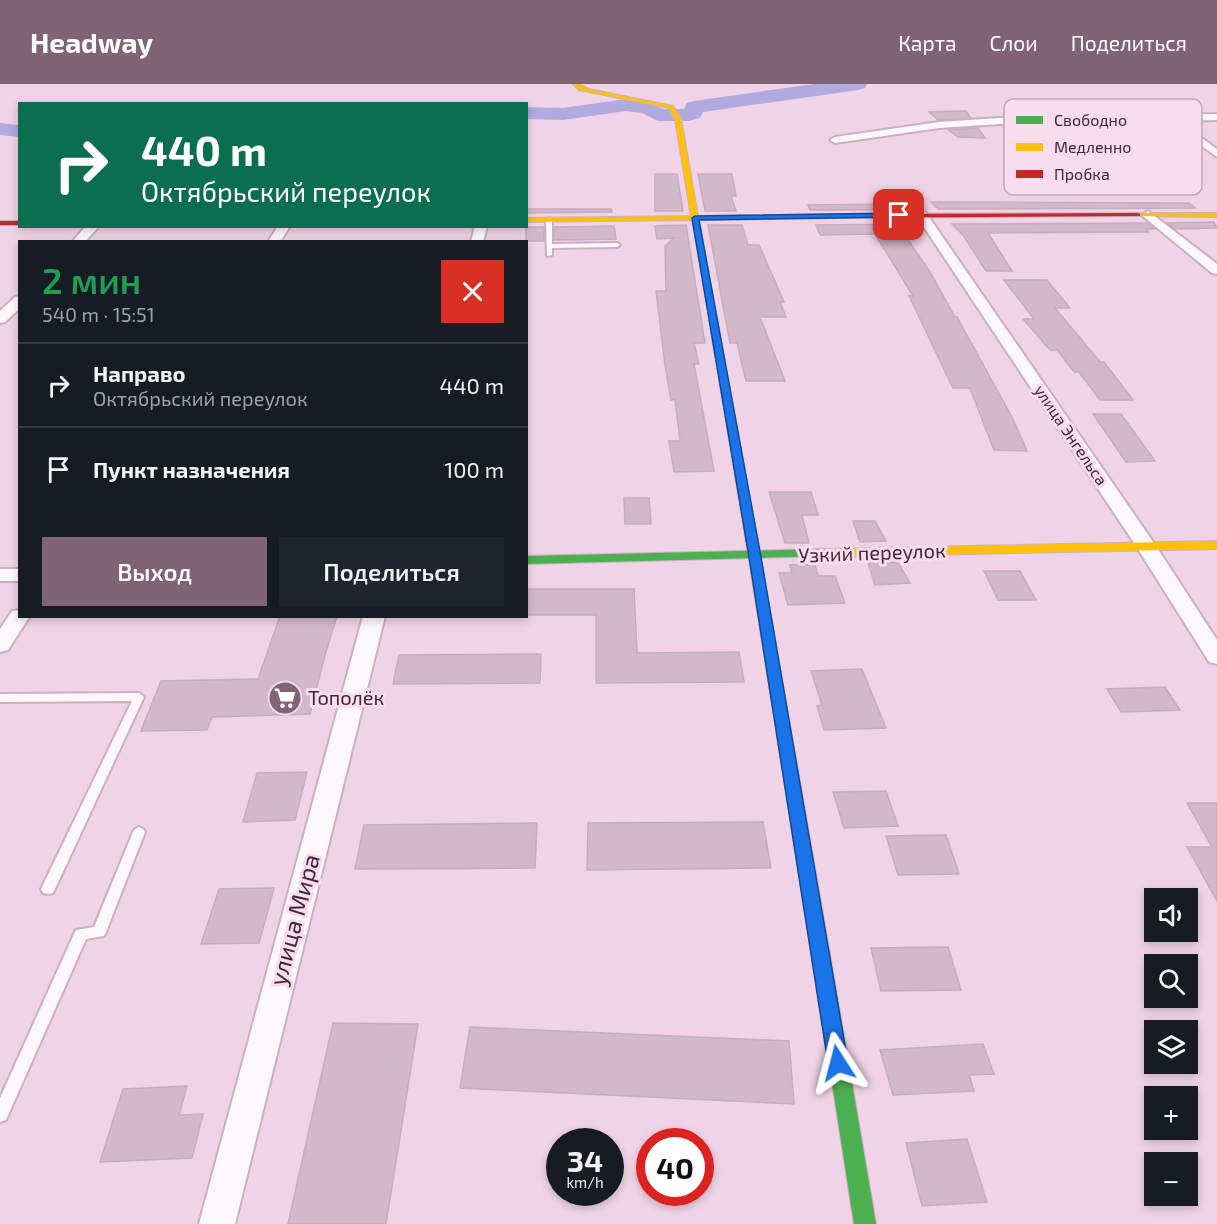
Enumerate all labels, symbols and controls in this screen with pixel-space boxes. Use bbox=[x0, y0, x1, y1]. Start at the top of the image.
text: Headway bbox=[30, 25, 153, 59]
text: Карта bbox=[898, 30, 957, 55]
text: Слои bbox=[990, 30, 1038, 55]
text: Поделиться bbox=[1071, 30, 1187, 55]
legend bbox=[1004, 99, 1202, 195]
text: Свободно bbox=[1054, 110, 1127, 129]
text: 440 m bbox=[141, 124, 267, 174]
icon: right bbox=[42, 126, 120, 204]
text: Медленно bbox=[1054, 137, 1131, 156]
text: Пробка bbox=[1054, 164, 1110, 183]
text: Октябрьский переулок bbox=[141, 175, 431, 207]
pin bbox=[873, 189, 924, 240]
icon: arrive bbox=[882, 198, 915, 231]
text: 2 мин bbox=[42, 258, 141, 301]
button: close bbox=[441, 260, 504, 323]
text: 540 m · 15:51 bbox=[42, 302, 155, 326]
text: Направо bbox=[93, 360, 186, 386]
icon: right bbox=[42, 369, 75, 402]
text: 440 m bbox=[439, 372, 504, 398]
street label: улица Энгельса bbox=[1030, 381, 1112, 489]
text: Октябрьский переулок bbox=[93, 386, 308, 410]
icon: arrive bbox=[42, 453, 75, 486]
text: Пункт назначения bbox=[93, 456, 290, 482]
text: 100 m bbox=[445, 456, 504, 482]
button: Выход bbox=[42, 537, 267, 606]
button: Поделиться bbox=[279, 537, 504, 606]
street label: Узкий переулок bbox=[798, 537, 946, 568]
supermarket icon: Тополёк bbox=[267, 680, 303, 716]
place label: Тополёк bbox=[308, 685, 385, 709]
street label: улица Мира bbox=[262, 851, 326, 989]
map controls bbox=[1144, 888, 1198, 1206]
button: sound bbox=[1144, 888, 1198, 942]
button: search bbox=[1144, 954, 1198, 1008]
button: layers bbox=[1144, 1020, 1198, 1074]
position arrow bbox=[806, 1031, 870, 1095]
button: + bbox=[1144, 1086, 1198, 1140]
speed limit sign: 40 bbox=[636, 1128, 714, 1206]
text: 34 bbox=[567, 1142, 603, 1178]
button: − bbox=[1144, 1152, 1198, 1206]
text: km/h bbox=[566, 1173, 604, 1191]

